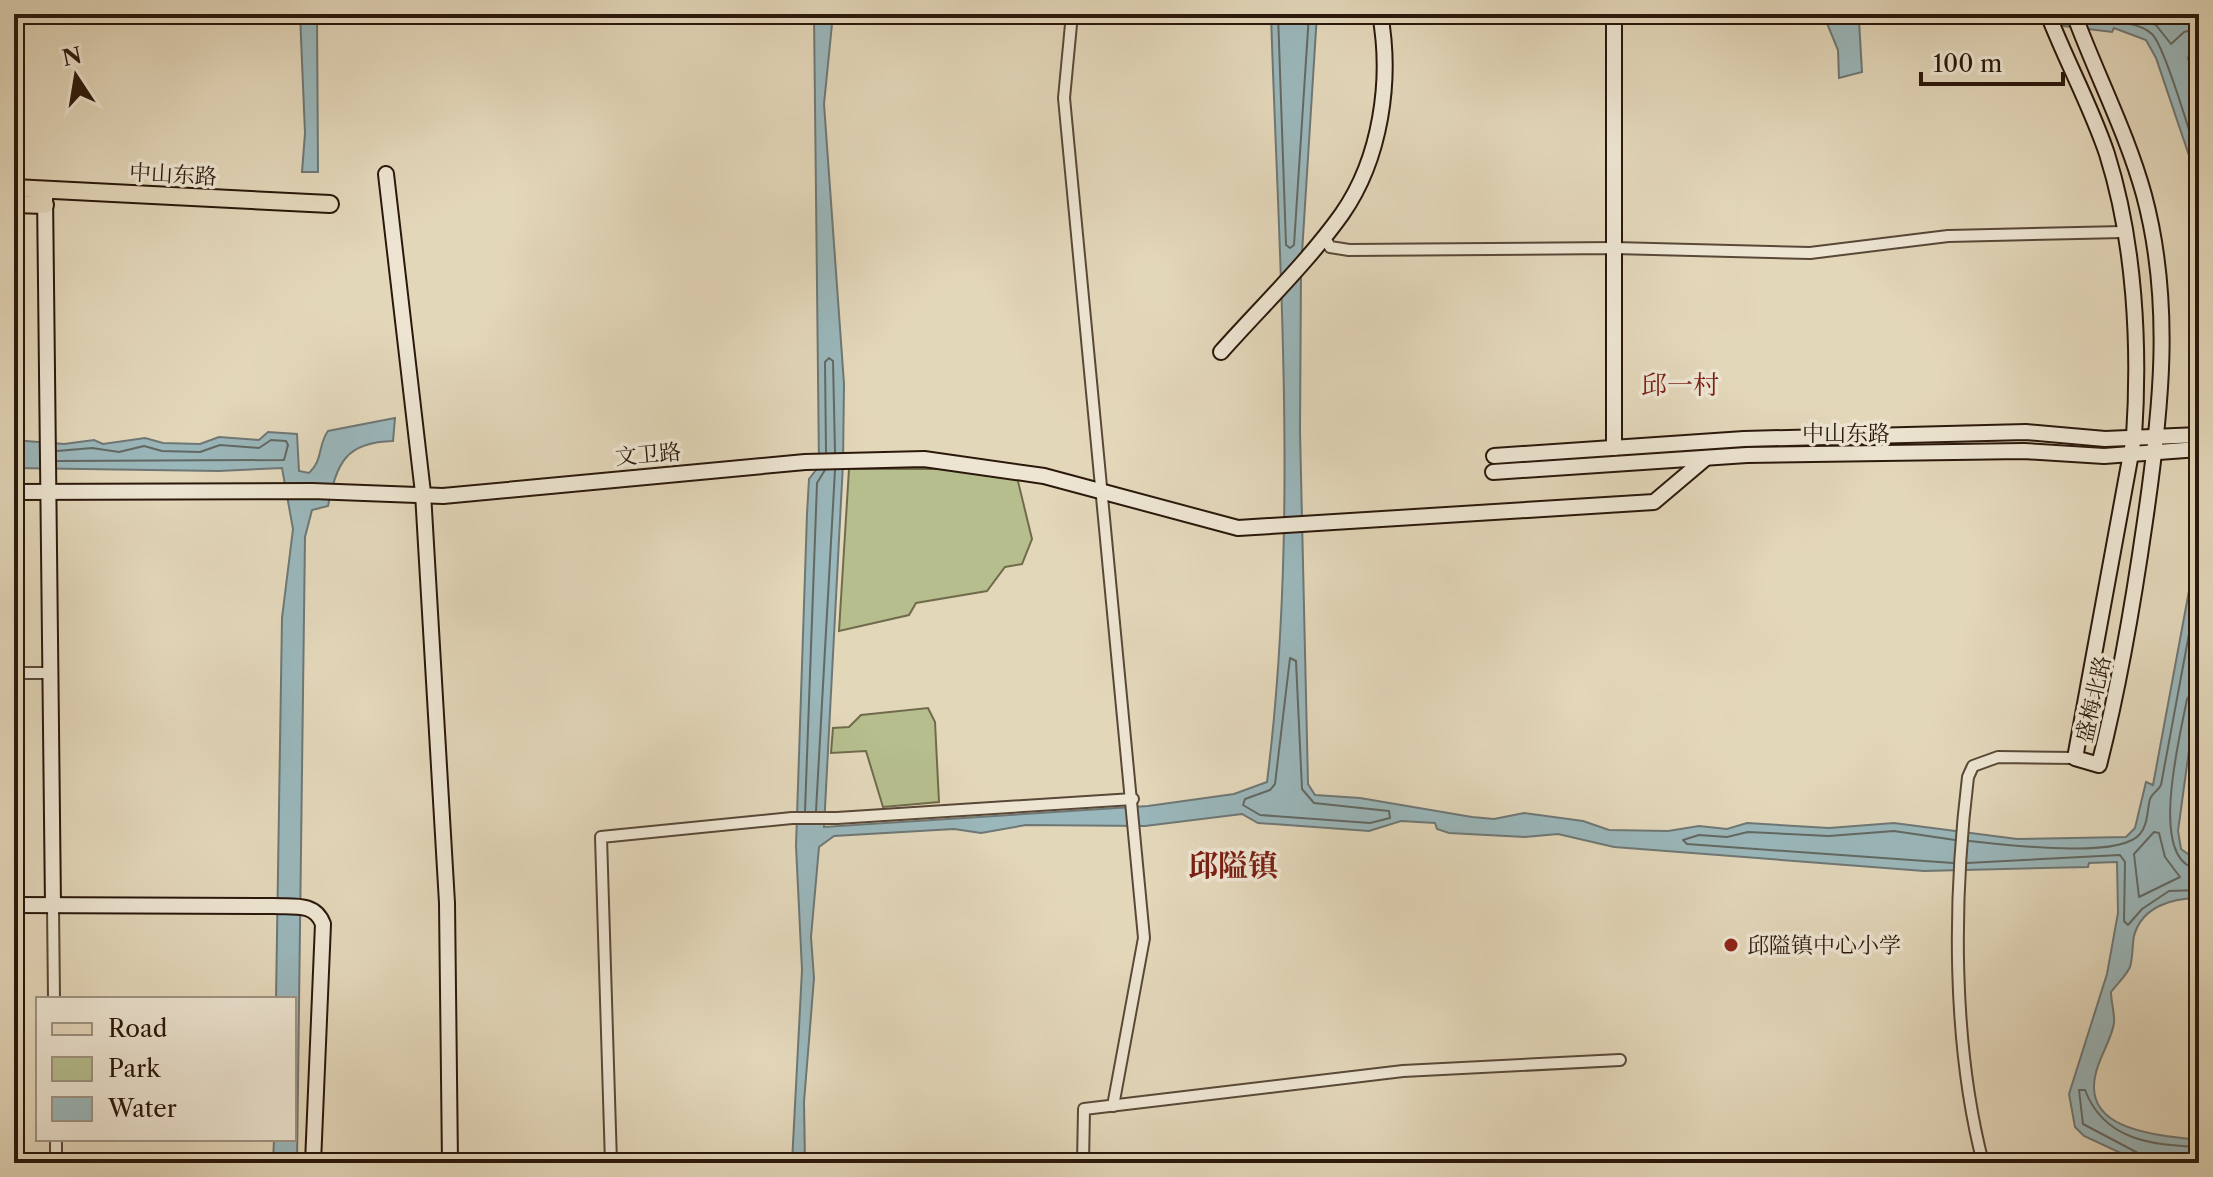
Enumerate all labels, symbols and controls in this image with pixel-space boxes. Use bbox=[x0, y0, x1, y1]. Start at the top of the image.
north arrow bbox=[36, 36, 116, 116]
scale bar bbox=[1921, 36, 2063, 86]
text: N bbox=[60, 42, 84, 72]
text: 100 m bbox=[1933, 49, 2002, 78]
street label: 中山东路 bbox=[128, 159, 218, 190]
district label: 邱一村 bbox=[1641, 369, 1719, 401]
street label: 中山东路 bbox=[1802, 420, 1890, 447]
street label: 文卫路 bbox=[614, 438, 682, 471]
street label: 盛梅北路 bbox=[2070, 653, 2117, 745]
district label: 邱隘镇 bbox=[1188, 847, 1278, 884]
place label: 邱隘镇中心小学 bbox=[1747, 932, 1901, 959]
marker: 邱隘镇中心小学 bbox=[1722, 936, 1740, 954]
legend bbox=[36, 997, 296, 1141]
text: Road bbox=[108, 1014, 168, 1043]
text: Park bbox=[108, 1054, 161, 1083]
text: Water bbox=[107, 1094, 177, 1123]

